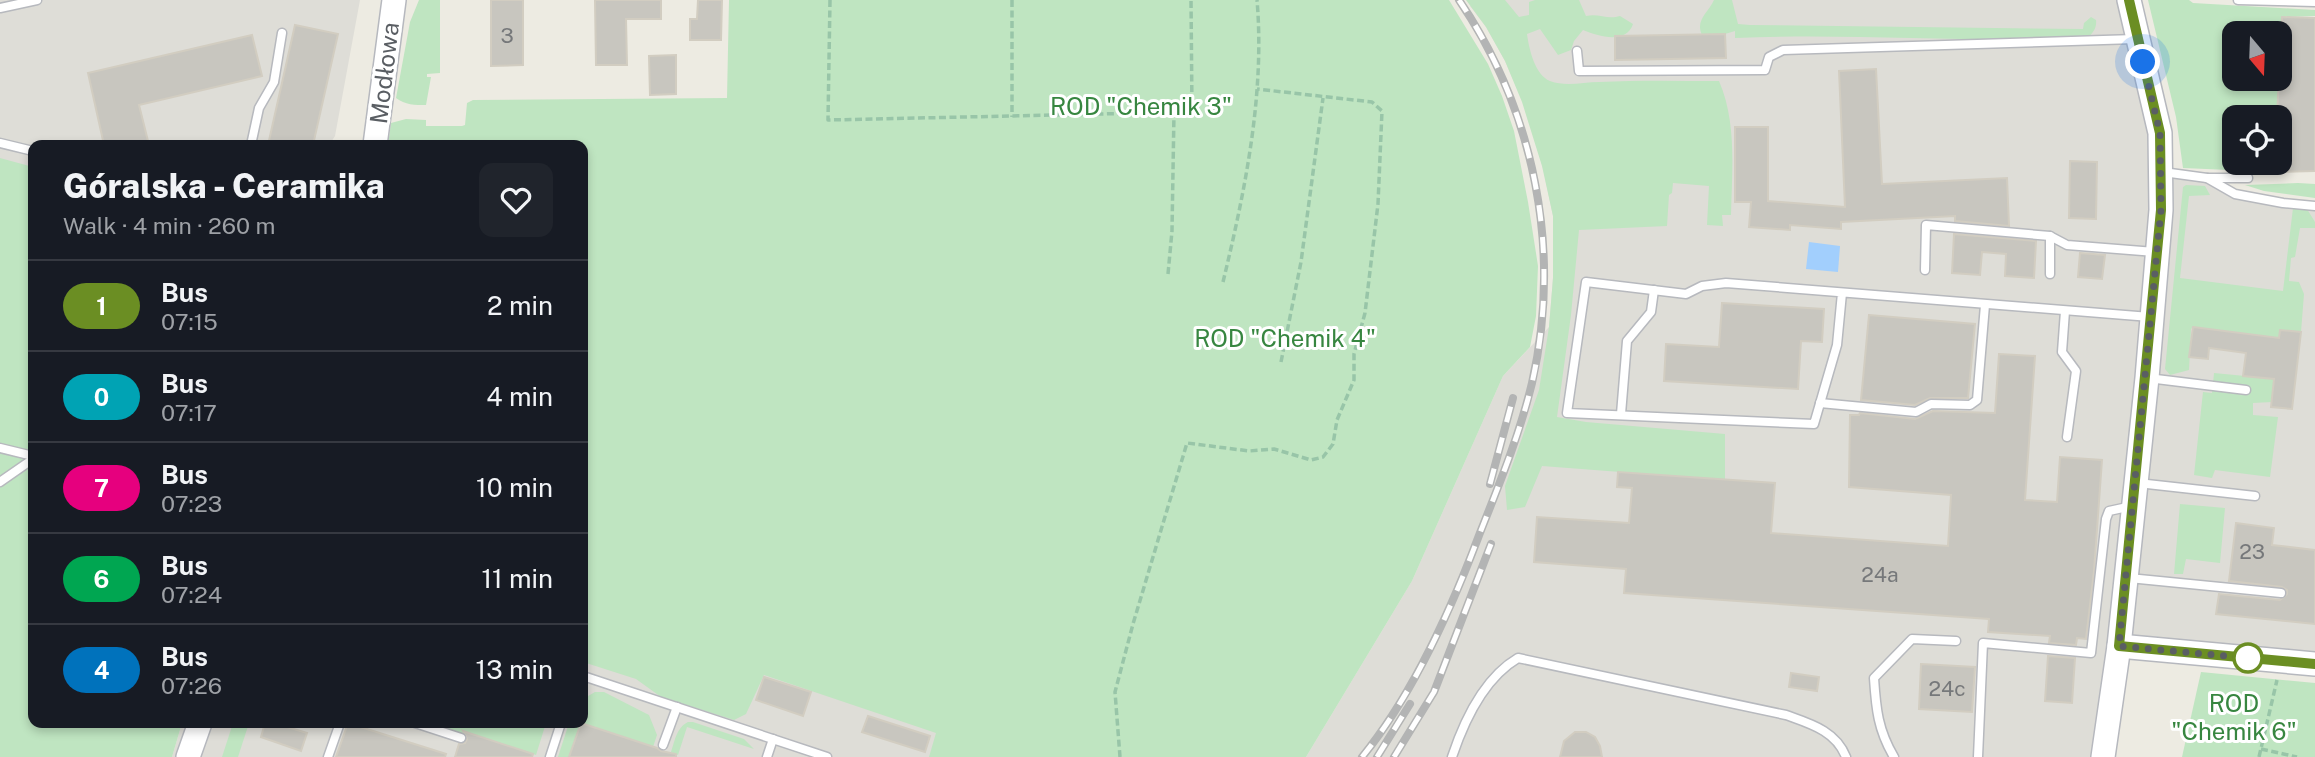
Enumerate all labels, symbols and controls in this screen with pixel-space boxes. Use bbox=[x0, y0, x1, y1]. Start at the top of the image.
street label: Modłowa bbox=[364, 21, 404, 125]
north arrow bbox=[2222, 21, 2292, 91]
map controls bbox=[2222, 21, 2292, 175]
house number: 3 bbox=[500, 23, 514, 48]
your location bbox=[2125, 44, 2160, 79]
park label: ROD "Chemik 3" bbox=[1050, 92, 1232, 120]
button: locate bbox=[2222, 105, 2292, 175]
button: heart bbox=[479, 163, 553, 237]
text: Góralska - Ceramika bbox=[63, 167, 385, 205]
text: Walk · 4 min · 260 m bbox=[63, 212, 276, 239]
text: Bus bbox=[161, 277, 208, 308]
text: 2 min bbox=[487, 290, 553, 321]
text: 1 bbox=[96, 292, 107, 320]
text: 07:15 bbox=[161, 308, 218, 335]
park label: ROD "Chemik 4" bbox=[1194, 324, 1376, 352]
text: Bus bbox=[161, 368, 208, 399]
text: 4 min bbox=[486, 381, 553, 412]
text: 0 bbox=[94, 383, 109, 411]
text: 07:17 bbox=[161, 399, 217, 426]
text: Bus bbox=[161, 459, 208, 490]
text: 10 min bbox=[476, 472, 553, 503]
text: 7 bbox=[94, 474, 109, 502]
text: 07:23 bbox=[161, 490, 222, 517]
house number: 23 bbox=[2239, 539, 2265, 564]
text: Bus bbox=[161, 550, 208, 581]
house number: 24a bbox=[1861, 562, 1899, 587]
text: 11 min bbox=[481, 563, 553, 594]
text: 6 bbox=[94, 565, 109, 593]
text: 07:24 bbox=[161, 581, 222, 608]
text: Bus bbox=[161, 641, 208, 672]
unlabelled marker bbox=[2233, 643, 2263, 673]
text: 13 min bbox=[476, 654, 553, 685]
text: 4 bbox=[94, 656, 109, 684]
text: 07:26 bbox=[161, 672, 222, 699]
house number: 24c bbox=[1928, 676, 1966, 701]
park label: ROD "Chemik 6" bbox=[2171, 689, 2297, 745]

